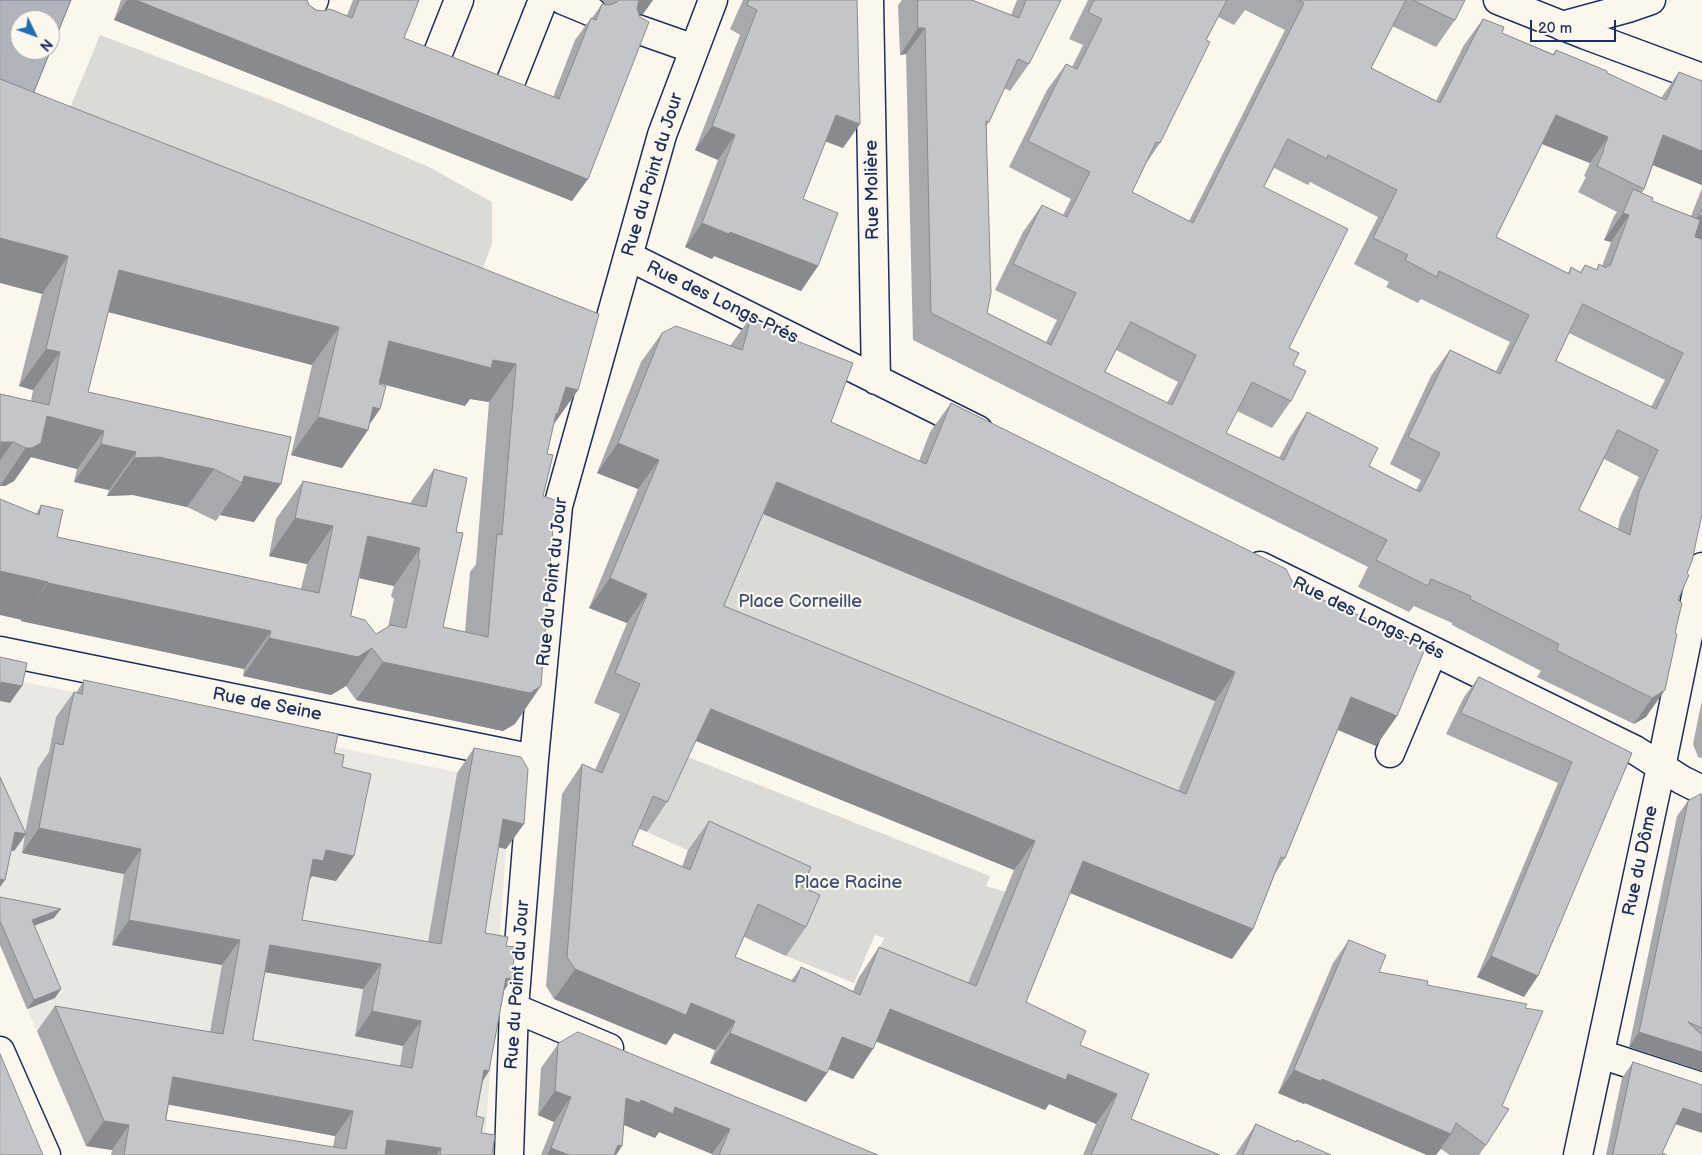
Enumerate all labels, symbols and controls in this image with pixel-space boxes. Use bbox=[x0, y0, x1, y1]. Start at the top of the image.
north arrow bbox=[10, 10, 60, 60]
scale bar bbox=[1532, 10, 1618, 42]
text: 20 m bbox=[1538, 19, 1572, 38]
text: N bbox=[36, 35, 56, 54]
street label: Rue du Point du Jour bbox=[618, 91, 688, 259]
street label: Rue Molière bbox=[861, 140, 885, 240]
street label: Rue des Longs-Prés bbox=[642, 257, 802, 349]
street label: Rue du Point du Jour bbox=[533, 496, 573, 668]
street label: Rue des Longs-Prés bbox=[1288, 573, 1448, 665]
park label: Place Corneille bbox=[738, 591, 862, 613]
street label: Rue de Seine bbox=[211, 684, 323, 726]
street label: Rue du Dôme bbox=[1619, 804, 1663, 918]
park label: Place Racine bbox=[794, 872, 902, 894]
street label: Rue du Point du Jour bbox=[501, 899, 535, 1071]

